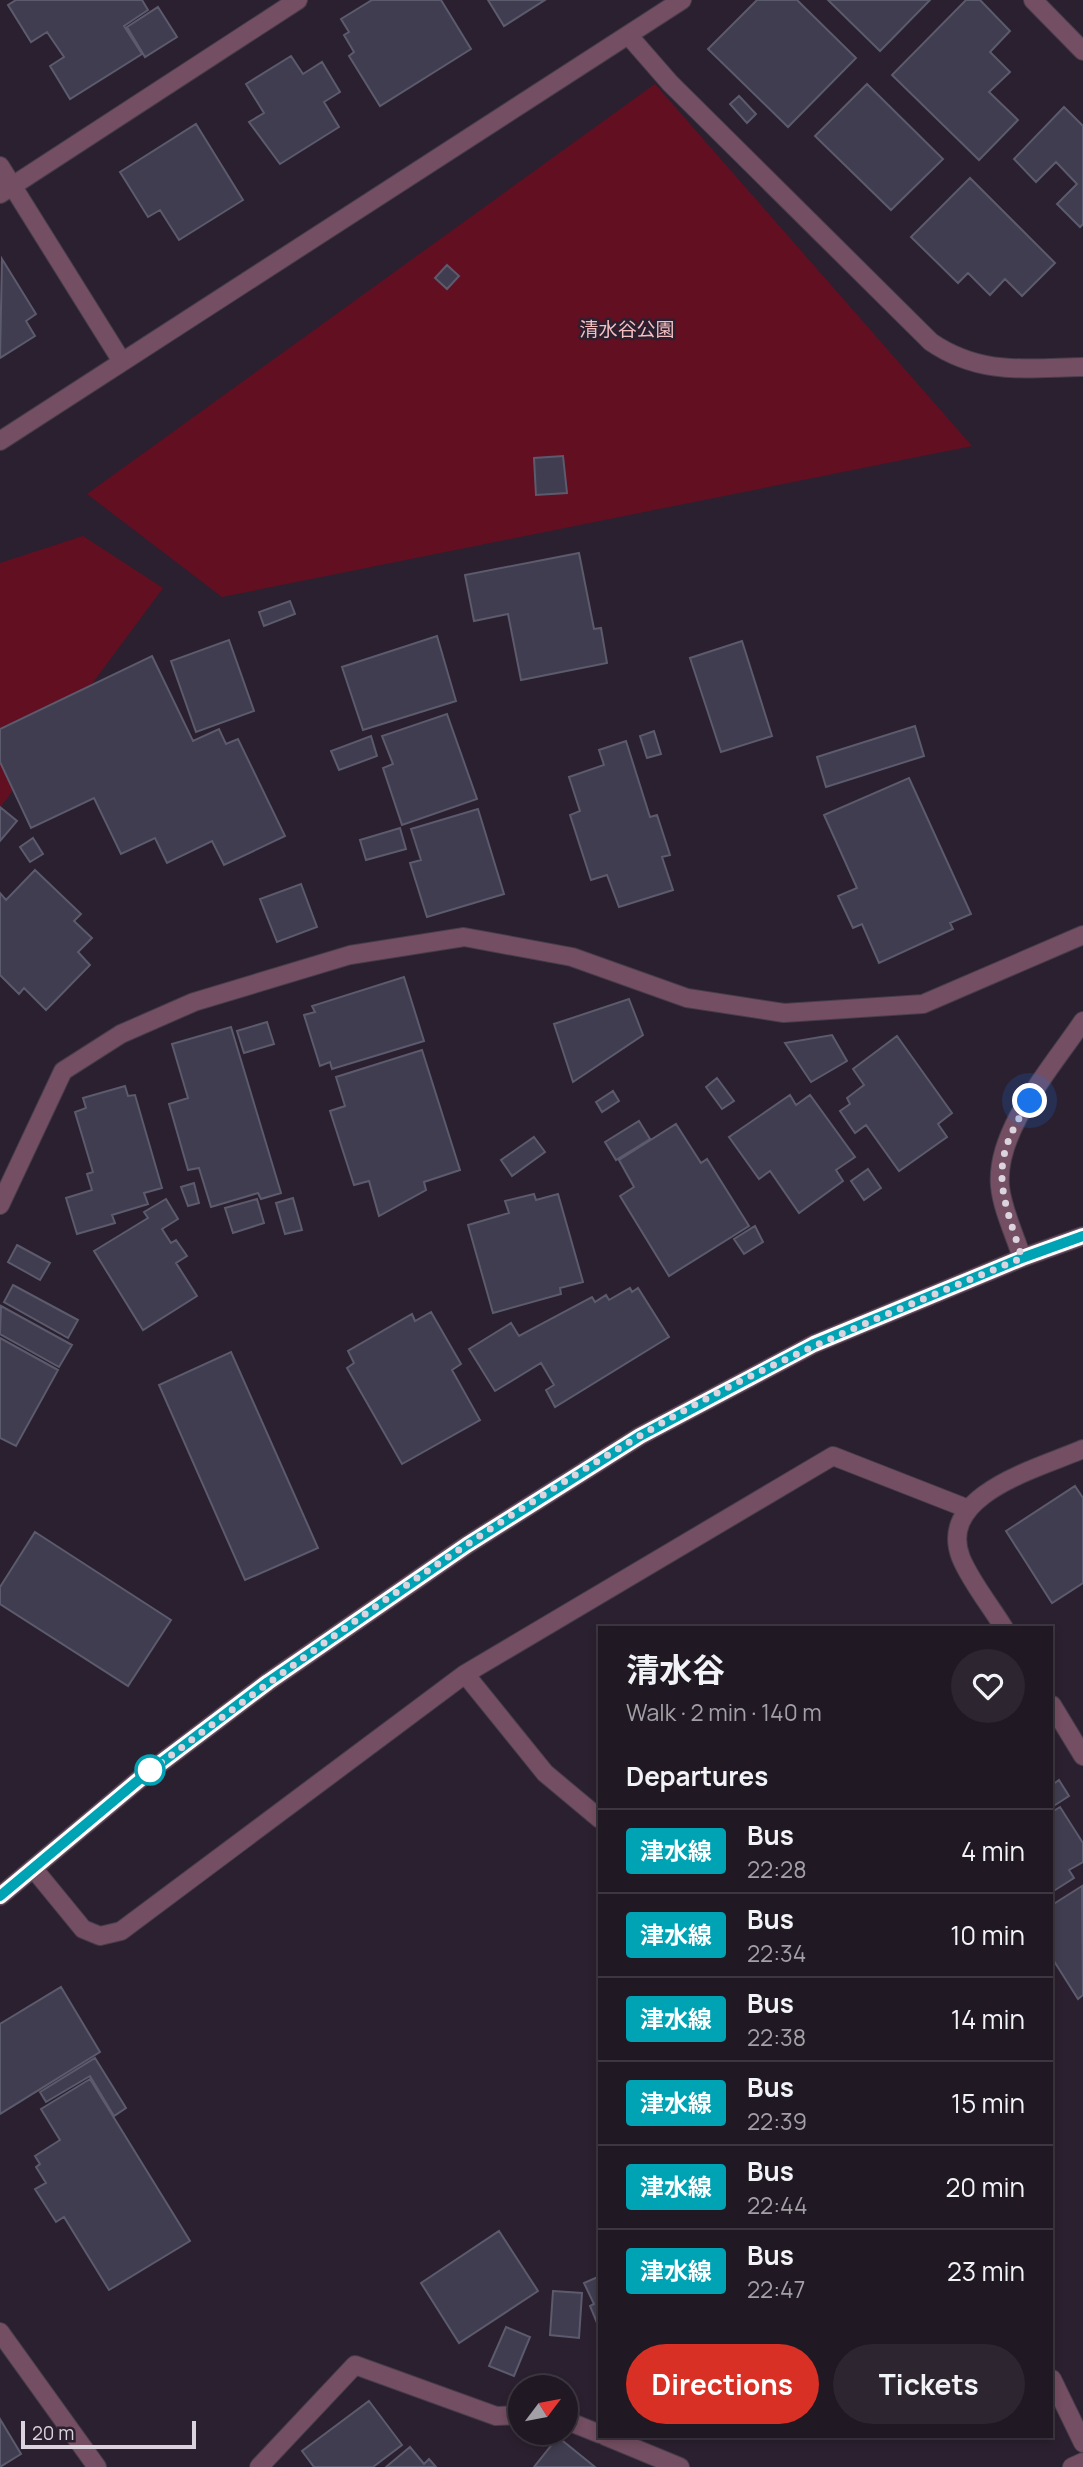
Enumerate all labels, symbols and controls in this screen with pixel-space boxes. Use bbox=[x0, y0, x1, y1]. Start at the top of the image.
park label: 清水谷公園 bbox=[579, 316, 675, 342]
your location bbox=[1012, 1083, 1047, 1118]
text: 清水谷 bbox=[626, 1647, 725, 1692]
button: heart bbox=[951, 1649, 1025, 1723]
text: Walk · 2 min · 140 m bbox=[626, 1696, 822, 1728]
unlabelled marker bbox=[135, 1755, 165, 1785]
text: Departures bbox=[626, 1758, 768, 1794]
text: Bus bbox=[747, 1817, 794, 1853]
text: 4 min bbox=[961, 1833, 1025, 1869]
text: 津水線 bbox=[640, 1834, 712, 1867]
text: 22:28 bbox=[747, 1853, 807, 1885]
text: Bus bbox=[747, 1901, 794, 1937]
text: 10 min bbox=[950, 1917, 1025, 1953]
text: 津水線 bbox=[640, 1918, 712, 1951]
text: 22:34 bbox=[747, 1937, 806, 1969]
text: Bus bbox=[747, 1985, 794, 2021]
text: 14 min bbox=[951, 2001, 1025, 2037]
text: 津水線 bbox=[640, 2002, 712, 2035]
text: 22:38 bbox=[747, 2021, 806, 2053]
text: Bus bbox=[747, 2069, 794, 2105]
text: 15 min bbox=[951, 2085, 1025, 2121]
text: 津水線 bbox=[640, 2086, 712, 2119]
text: 22:39 bbox=[747, 2105, 807, 2137]
text: Bus bbox=[747, 2153, 794, 2189]
text: 20 min bbox=[946, 2169, 1025, 2205]
text: 津水線 bbox=[640, 2170, 712, 2203]
text: 22:44 bbox=[747, 2189, 807, 2221]
text: Bus bbox=[747, 2237, 794, 2273]
text: 23 min bbox=[947, 2253, 1025, 2289]
text: 津水線 bbox=[640, 2254, 712, 2287]
text: 22:47 bbox=[747, 2273, 805, 2305]
button: Directions bbox=[626, 2344, 819, 2424]
button: Tickets bbox=[833, 2344, 1025, 2424]
north arrow bbox=[508, 2375, 578, 2445]
map controls bbox=[508, 2375, 578, 2445]
scale bar bbox=[21, 2418, 196, 2450]
text: 20 m bbox=[32, 2420, 74, 2446]

